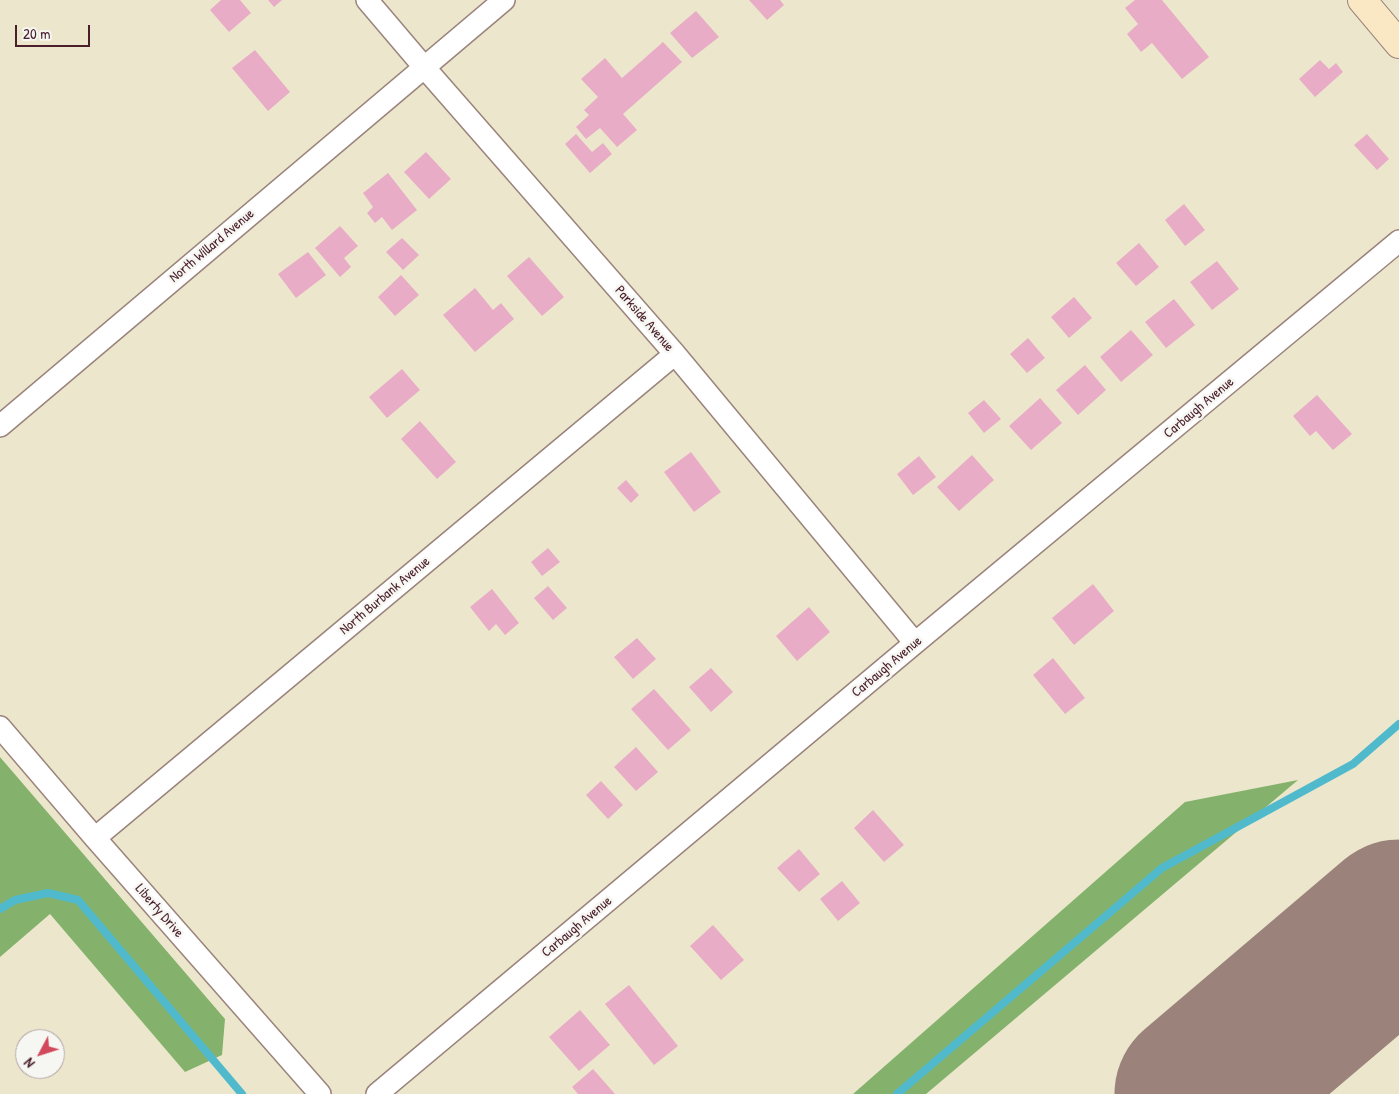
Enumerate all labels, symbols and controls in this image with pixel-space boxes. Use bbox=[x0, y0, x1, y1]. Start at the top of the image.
scale bar bbox=[18, 15, 92, 47]
text: 20 m bbox=[23, 23, 50, 44]
street label: North Willard Avenue bbox=[166, 206, 258, 286]
street label: Parkside Avenue bbox=[611, 283, 677, 355]
street label: Carbaugh Avenue bbox=[1161, 374, 1237, 442]
street label: North Burbank Avenue bbox=[336, 553, 434, 639]
street label: Carbaugh Avenue bbox=[849, 633, 925, 701]
street label: Liberty Drive bbox=[131, 881, 187, 941]
street label: Carbaugh Avenue bbox=[539, 893, 615, 961]
north arrow bbox=[15, 1029, 65, 1079]
text: N bbox=[19, 1054, 39, 1072]

